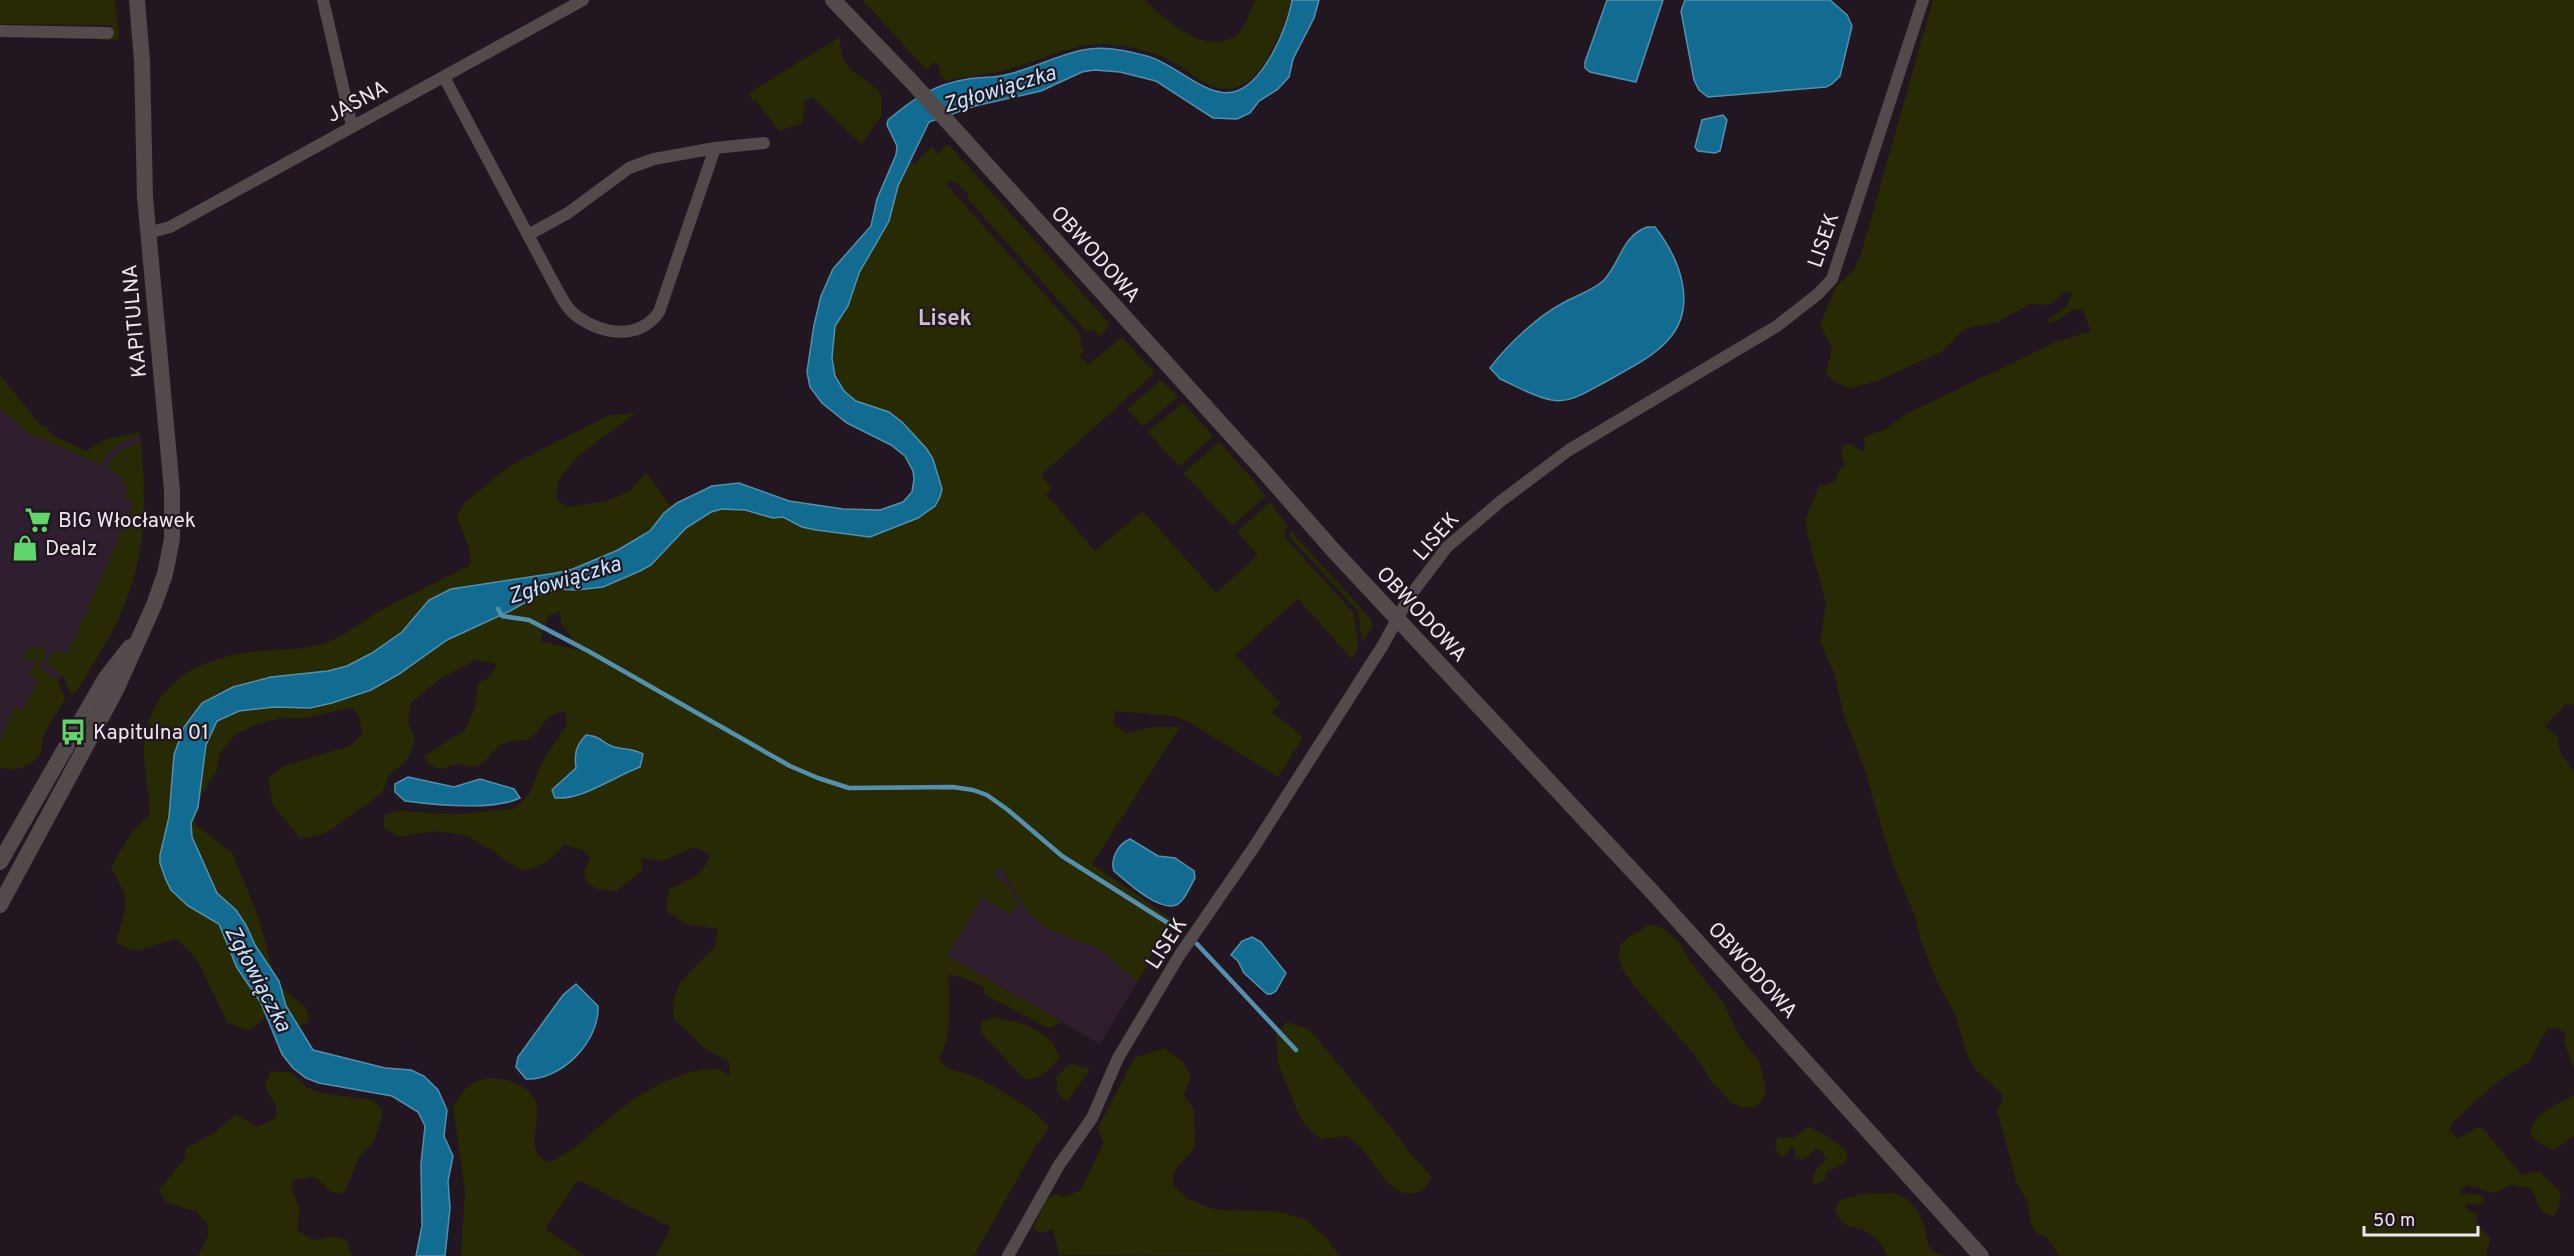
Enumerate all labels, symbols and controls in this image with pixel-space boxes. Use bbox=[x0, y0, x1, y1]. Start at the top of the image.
water label: Zgłowiączka bbox=[940, 60, 1060, 120]
street label: JASNA bbox=[322, 75, 393, 130]
street label: OBWODOWA bbox=[1044, 201, 1146, 309]
street label: LISEK bbox=[1802, 209, 1846, 272]
street label: KAPITULNA bbox=[117, 263, 154, 379]
district label: Lisek bbox=[918, 306, 972, 333]
supermarket icon: BIG Włocławek bbox=[23, 505, 53, 535]
street label: LISEK bbox=[1408, 507, 1466, 567]
place label: BIG Włocławek bbox=[58, 508, 196, 535]
shop icon: Dealz bbox=[10, 533, 40, 563]
place label: Dealz bbox=[45, 536, 97, 563]
water label: Zgłowiączka bbox=[505, 551, 625, 611]
street label: OBWODOWA bbox=[1370, 561, 1472, 669]
bus stop icon: Kapitulna 01 bbox=[58, 717, 88, 747]
place label: Kapitulna 01 bbox=[93, 720, 209, 747]
street label: LISEK bbox=[1141, 913, 1194, 975]
street label: OBWODOWA bbox=[1701, 917, 1803, 1025]
water label: Zgłowiączka bbox=[217, 921, 296, 1038]
scale bar bbox=[2364, 1199, 2478, 1237]
text: 50 m bbox=[2373, 1210, 2415, 1233]

